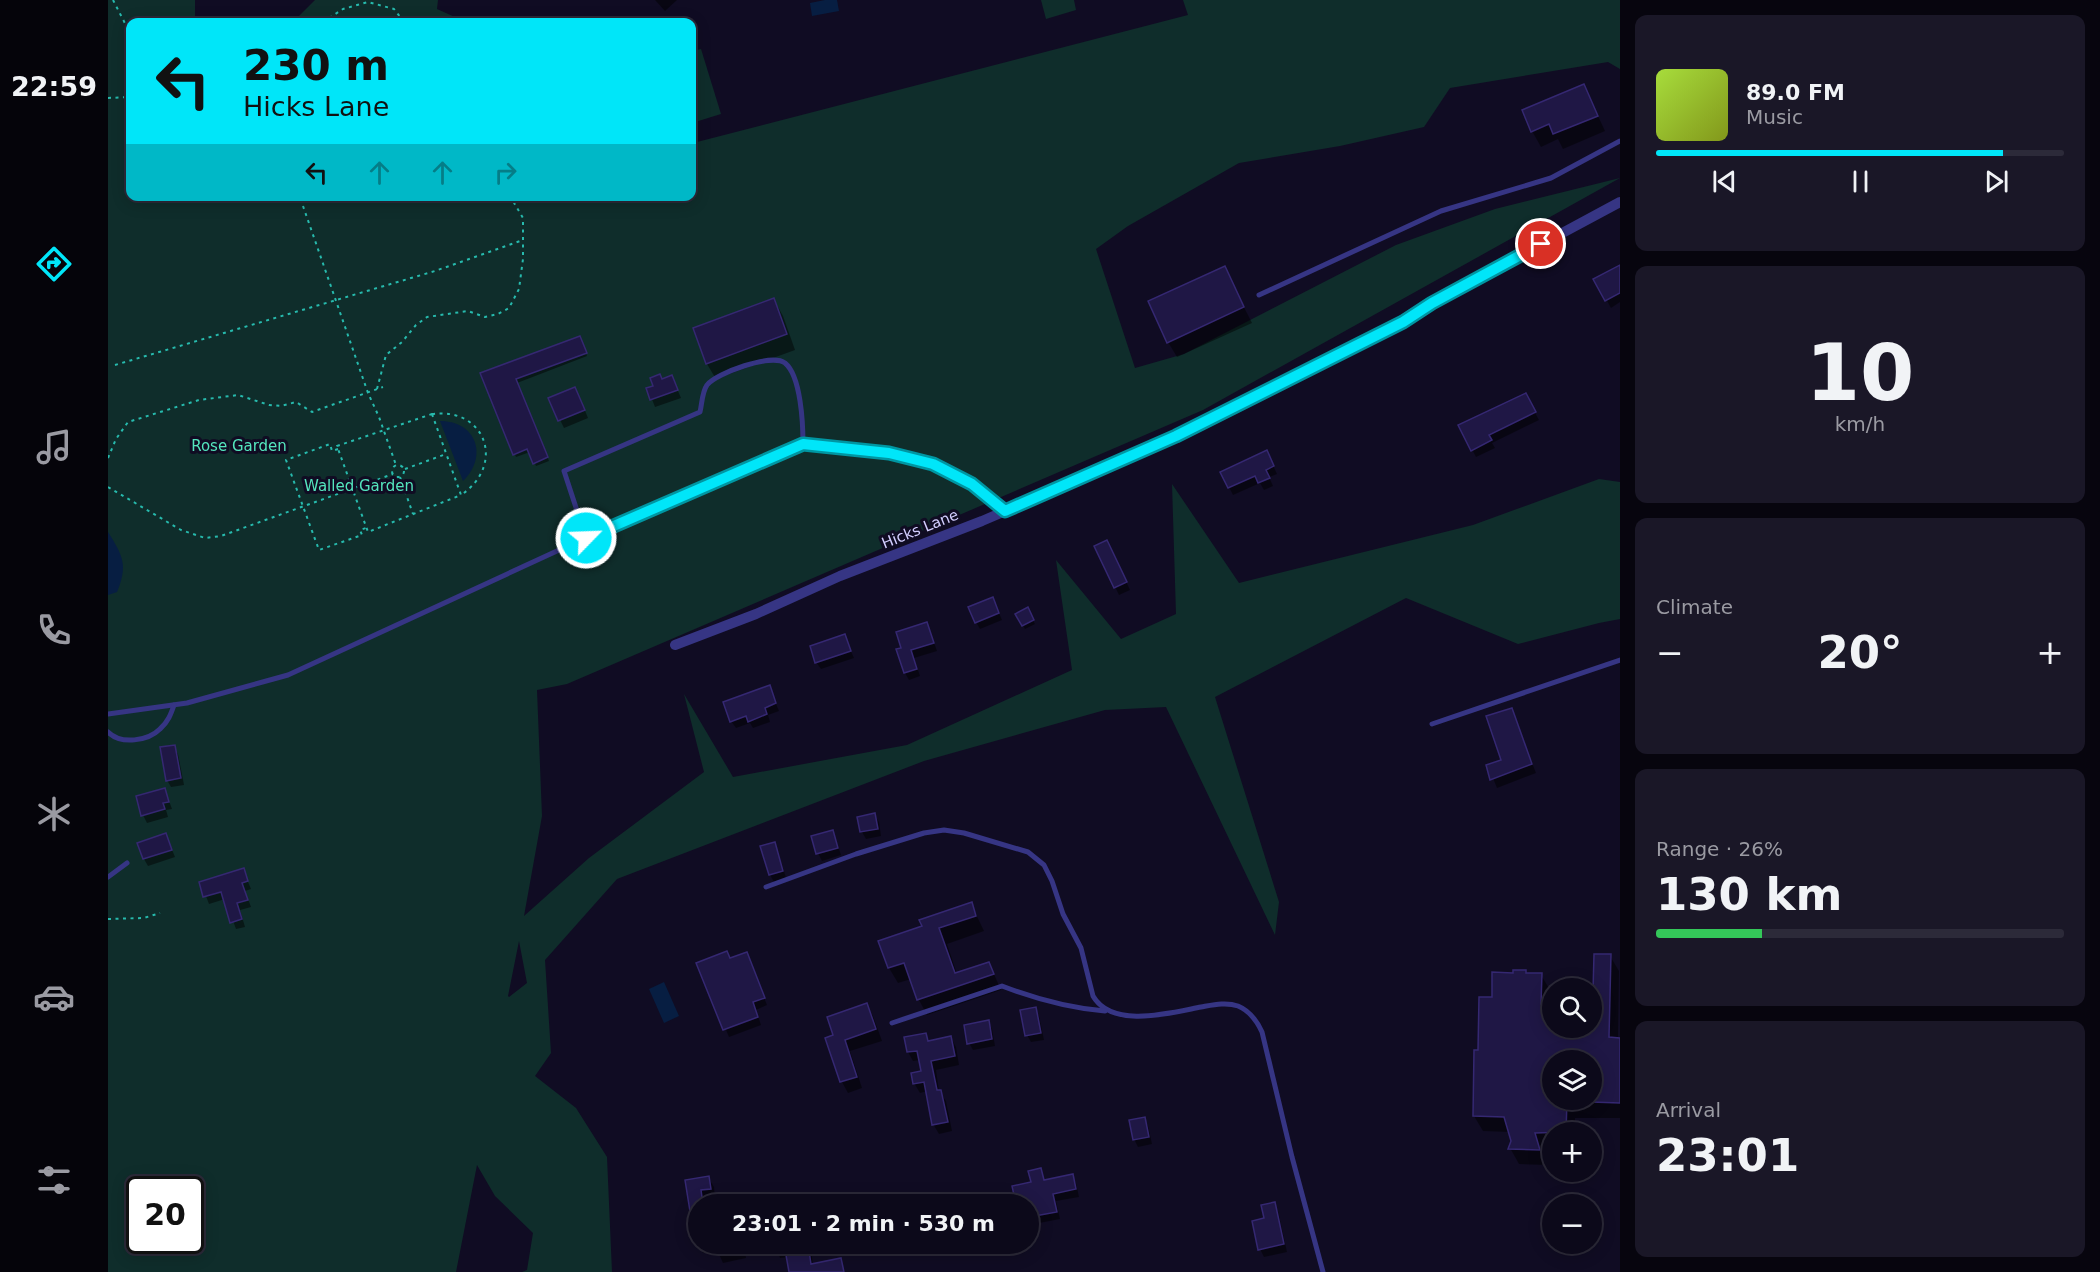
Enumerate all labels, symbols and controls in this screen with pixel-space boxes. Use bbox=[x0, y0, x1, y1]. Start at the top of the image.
text: 230 m bbox=[243, 41, 389, 90]
icon: left bbox=[144, 42, 222, 120]
text: 22:59 bbox=[11, 71, 97, 102]
text: 89.0 FM bbox=[1746, 80, 1845, 105]
text: Hicks Lane bbox=[243, 91, 389, 122]
text: Music bbox=[1746, 105, 1803, 129]
icon: left bbox=[300, 156, 333, 189]
icon: ahead bbox=[363, 156, 396, 189]
icon: ahead bbox=[426, 156, 459, 189]
icon: right bbox=[489, 156, 522, 189]
icon: previous bbox=[1708, 165, 1741, 198]
icon: pause bbox=[1844, 165, 1877, 198]
icon: next bbox=[1980, 165, 2013, 198]
pin bbox=[1515, 218, 1566, 269]
icon: arrive bbox=[1524, 227, 1557, 260]
icon: directions bbox=[33, 243, 75, 285]
text: 10 bbox=[1806, 328, 1914, 418]
text: km/h bbox=[1835, 412, 1885, 436]
icon: music bbox=[33, 426, 75, 468]
park label: Rose Garden bbox=[191, 437, 287, 455]
park label: Walled Garden bbox=[304, 477, 414, 495]
street label: Hicks Lane bbox=[879, 505, 961, 553]
position arrow bbox=[554, 506, 618, 570]
text: Climate bbox=[1656, 595, 1733, 619]
icon: phone bbox=[33, 609, 75, 651]
text: 20° bbox=[1817, 626, 1903, 679]
text: − bbox=[1656, 633, 1684, 672]
text: + bbox=[2036, 633, 2064, 672]
icon: climate bbox=[33, 793, 75, 835]
text: Range · 26% bbox=[1656, 837, 1783, 861]
text: 130 km bbox=[1656, 868, 1842, 921]
icon: car bbox=[33, 976, 75, 1018]
map controls bbox=[1542, 978, 1602, 1254]
button: search bbox=[1542, 978, 1602, 1038]
button: layers bbox=[1542, 1050, 1602, 1110]
text: Arrival bbox=[1656, 1098, 1721, 1122]
button: + bbox=[1542, 1122, 1602, 1182]
text: 23:01 bbox=[1656, 1129, 1799, 1182]
icon: filters bbox=[33, 1159, 75, 1201]
speed limit sign: 20 bbox=[126, 1176, 204, 1254]
button: − bbox=[1542, 1194, 1602, 1254]
text: 23:01 · 2 min · 530 m bbox=[732, 1211, 995, 1236]

